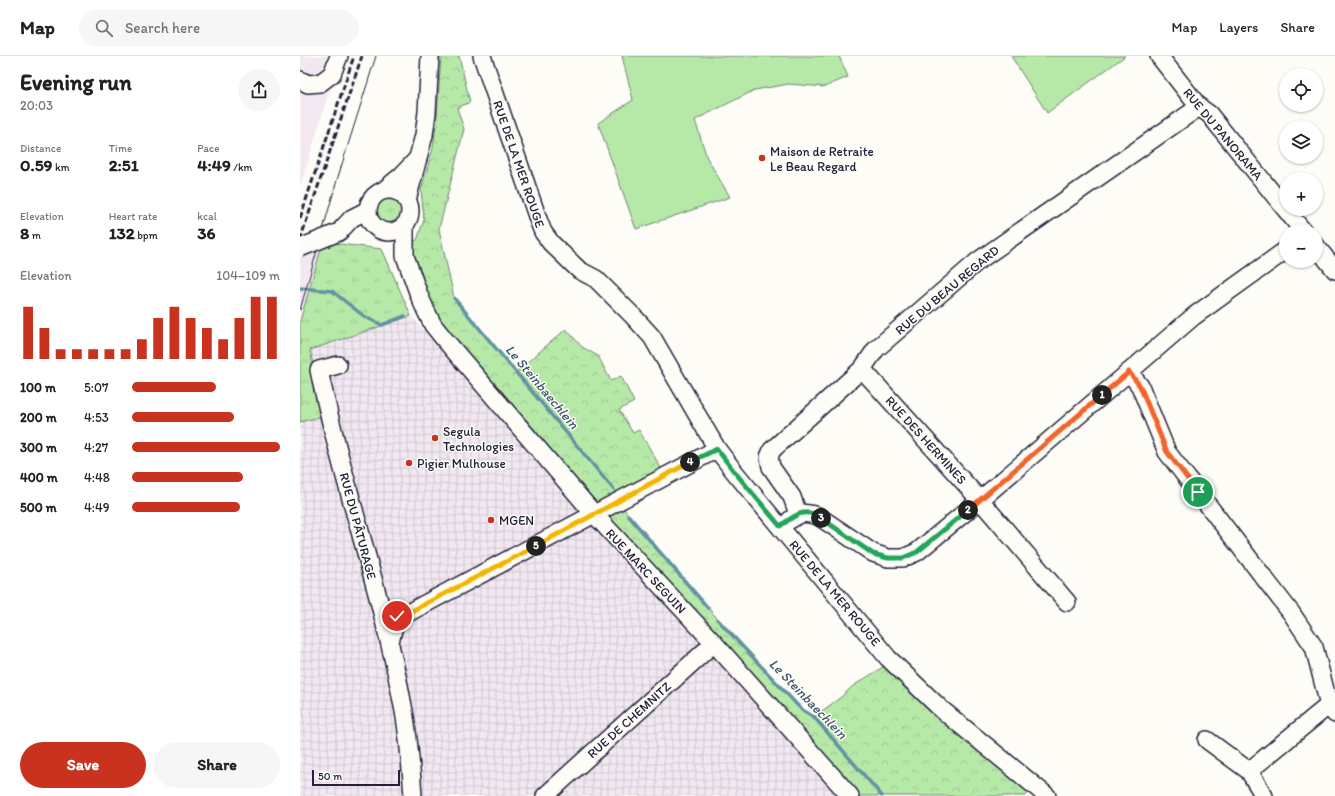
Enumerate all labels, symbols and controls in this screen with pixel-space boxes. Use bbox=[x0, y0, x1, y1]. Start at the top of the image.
search box bbox=[79, 10, 359, 46]
text: Map bbox=[20, 16, 55, 39]
icon: search bbox=[93, 17, 115, 39]
text: Search here bbox=[125, 19, 200, 37]
text: Map bbox=[1172, 19, 1197, 36]
text: Layers bbox=[1219, 19, 1258, 36]
text: Share bbox=[1280, 19, 1315, 36]
map controls bbox=[1279, 68, 1323, 268]
button: locate bbox=[1279, 68, 1323, 112]
text: Evening run bbox=[20, 69, 132, 96]
button: share bbox=[238, 69, 280, 111]
street label: RUE DU PANORAMA bbox=[1180, 85, 1266, 184]
text: 20:03 bbox=[20, 98, 53, 113]
street label: RUE DE LA MER ROUGE bbox=[490, 98, 548, 230]
button: layers bbox=[1279, 120, 1323, 164]
text: Distance bbox=[20, 142, 61, 155]
text: Time bbox=[109, 142, 132, 155]
text: Pace bbox=[197, 142, 219, 155]
place label: Maison de Retraite Le Beau Regard bbox=[770, 144, 874, 174]
marker: Maison de Retraite Le Beau Regard bbox=[757, 153, 767, 163]
text: 0.59 bbox=[20, 155, 52, 175]
text: 2:51 bbox=[109, 155, 139, 175]
text: 4:49 bbox=[197, 155, 231, 175]
text: km bbox=[52, 161, 70, 174]
text: /km bbox=[231, 161, 252, 174]
button: + bbox=[1279, 172, 1323, 216]
text: Elevation bbox=[20, 210, 64, 223]
text: Heart rate bbox=[109, 210, 157, 223]
text: kcal bbox=[197, 210, 217, 223]
text: 8 bbox=[20, 223, 29, 243]
text: 132 bbox=[109, 223, 135, 243]
text: 36 bbox=[197, 223, 216, 243]
button: − bbox=[1279, 224, 1323, 268]
text: m bbox=[29, 229, 41, 242]
text: bpm bbox=[135, 229, 158, 242]
street label: RUE DU BEAU REGARD bbox=[892, 242, 1002, 338]
text: Elevation bbox=[20, 268, 72, 283]
text: 104–109 m bbox=[216, 268, 280, 283]
water label: Le Steinbaechlein bbox=[502, 341, 582, 433]
text: 100 m bbox=[20, 380, 56, 395]
text: 5:07 bbox=[84, 380, 108, 395]
pin: 1 bbox=[1092, 385, 1112, 405]
text: 1 bbox=[1099, 388, 1105, 401]
street label: RUE DES HERMINES bbox=[882, 393, 970, 487]
text: 200 m bbox=[20, 410, 57, 425]
text: 4:53 bbox=[84, 410, 109, 425]
place label: Segula Technologies bbox=[443, 424, 514, 454]
marker: Segula Technologies bbox=[430, 433, 440, 443]
text: 300 m bbox=[20, 440, 57, 455]
text: 4:27 bbox=[84, 440, 108, 455]
pin: 4 bbox=[680, 452, 700, 472]
text: 4 bbox=[687, 455, 693, 468]
place label: Pigier Mulhouse bbox=[417, 456, 506, 471]
marker: Pigier Mulhouse bbox=[404, 458, 414, 468]
text: 400 m bbox=[20, 470, 58, 485]
text: 4:48 bbox=[84, 470, 110, 485]
street label: RUE DU PÂTURAGE bbox=[337, 471, 379, 581]
pin bbox=[1181, 475, 1215, 509]
icon: arrive bbox=[1187, 481, 1209, 503]
text: 500 m bbox=[20, 500, 57, 515]
text: 4:49 bbox=[84, 500, 110, 515]
pin: 2 bbox=[958, 500, 978, 520]
text: 2 bbox=[965, 503, 971, 516]
pin: 3 bbox=[811, 508, 831, 528]
text: 3 bbox=[818, 511, 824, 524]
place label: MGEN bbox=[499, 513, 534, 528]
marker: MGEN bbox=[486, 515, 496, 525]
street label: RUE MARC SEGUIN bbox=[603, 525, 689, 617]
pin: 5 bbox=[526, 536, 546, 556]
street label: RUE DE LA MER ROUGE bbox=[786, 537, 884, 649]
text: 5 bbox=[533, 539, 539, 552]
pin bbox=[380, 599, 414, 633]
icon: check bbox=[386, 605, 408, 627]
water label: Le Steinbaechlein bbox=[765, 655, 851, 743]
street label: RUE DE CHEMNITZ bbox=[584, 678, 674, 761]
button: Save bbox=[20, 742, 146, 788]
button: Share bbox=[154, 742, 280, 788]
scale bar bbox=[312, 768, 400, 787]
text: 50 m bbox=[318, 770, 342, 783]

